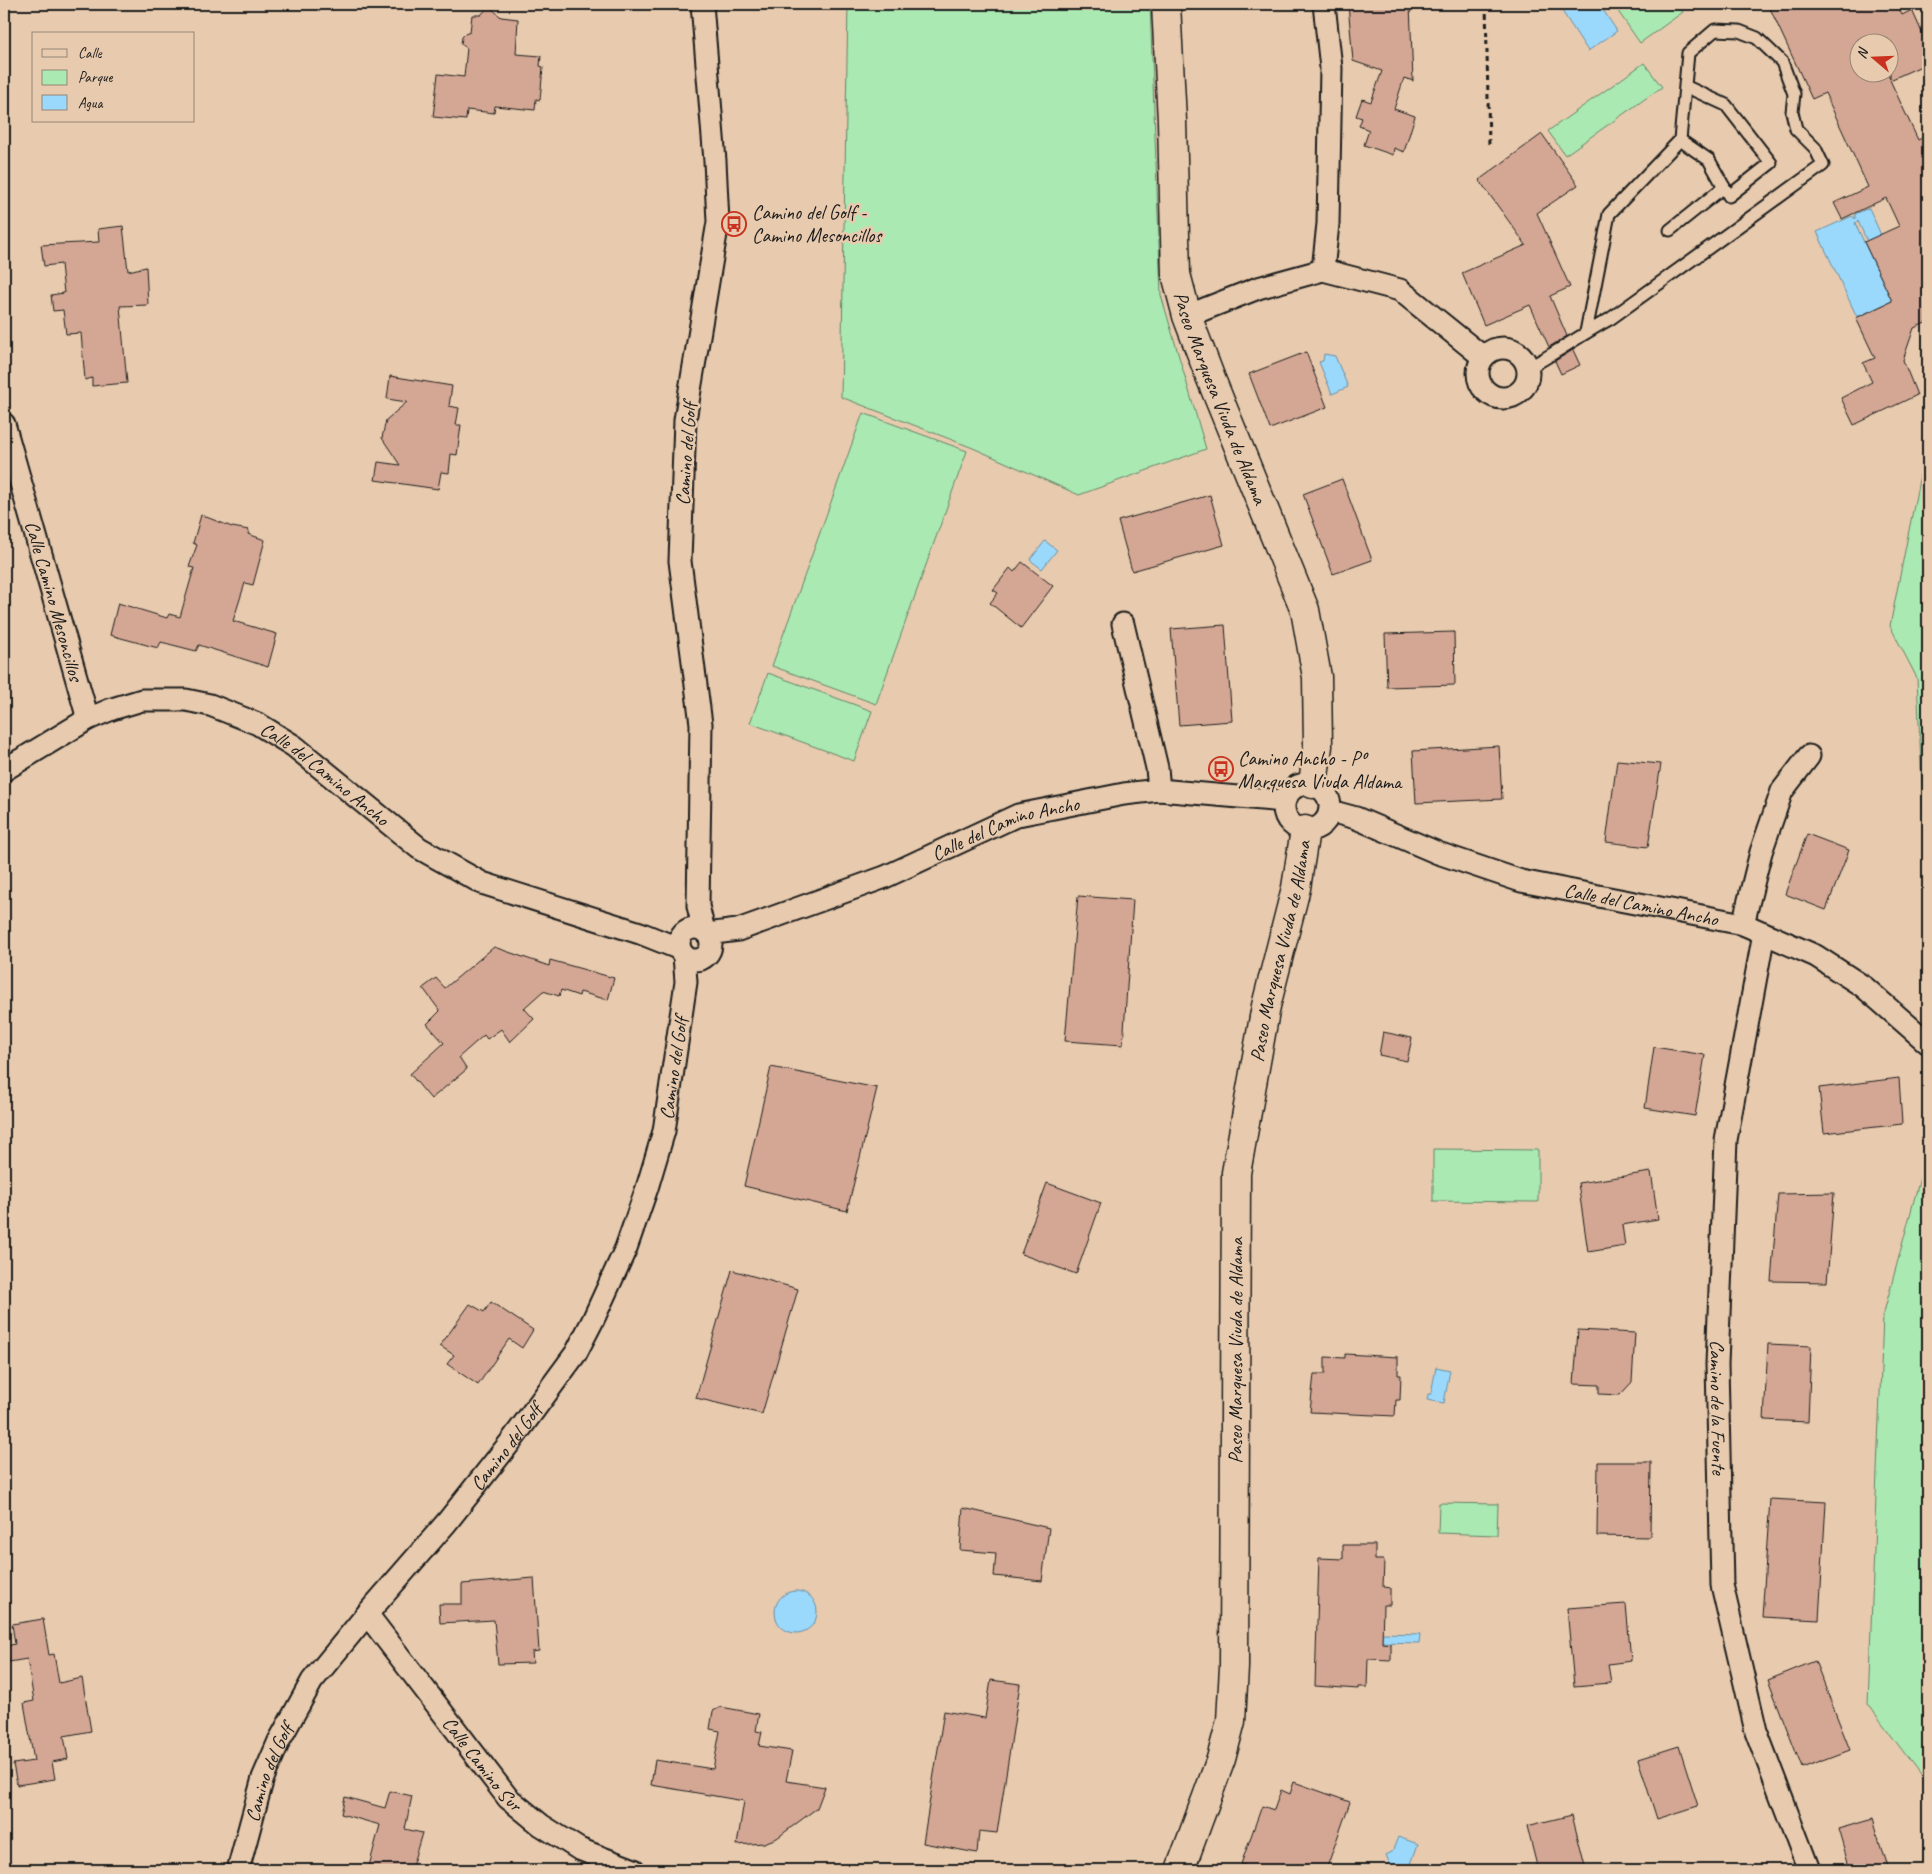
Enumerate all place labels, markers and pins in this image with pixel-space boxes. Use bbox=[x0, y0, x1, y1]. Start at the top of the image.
place label: Camino del Golf - Camino Mesoncillos bbox=[752, 200, 883, 248]
bus stop icon: Camino del Golf - Camino Mesoncillos bbox=[721, 211, 747, 237]
place label: Camino Ancho - Pº Marquesa Viuda Aldama bbox=[1238, 746, 1403, 794]
bus stop icon: Camino Ancho - Pº Marquesa Viuda Aldama bbox=[1208, 756, 1234, 782]

